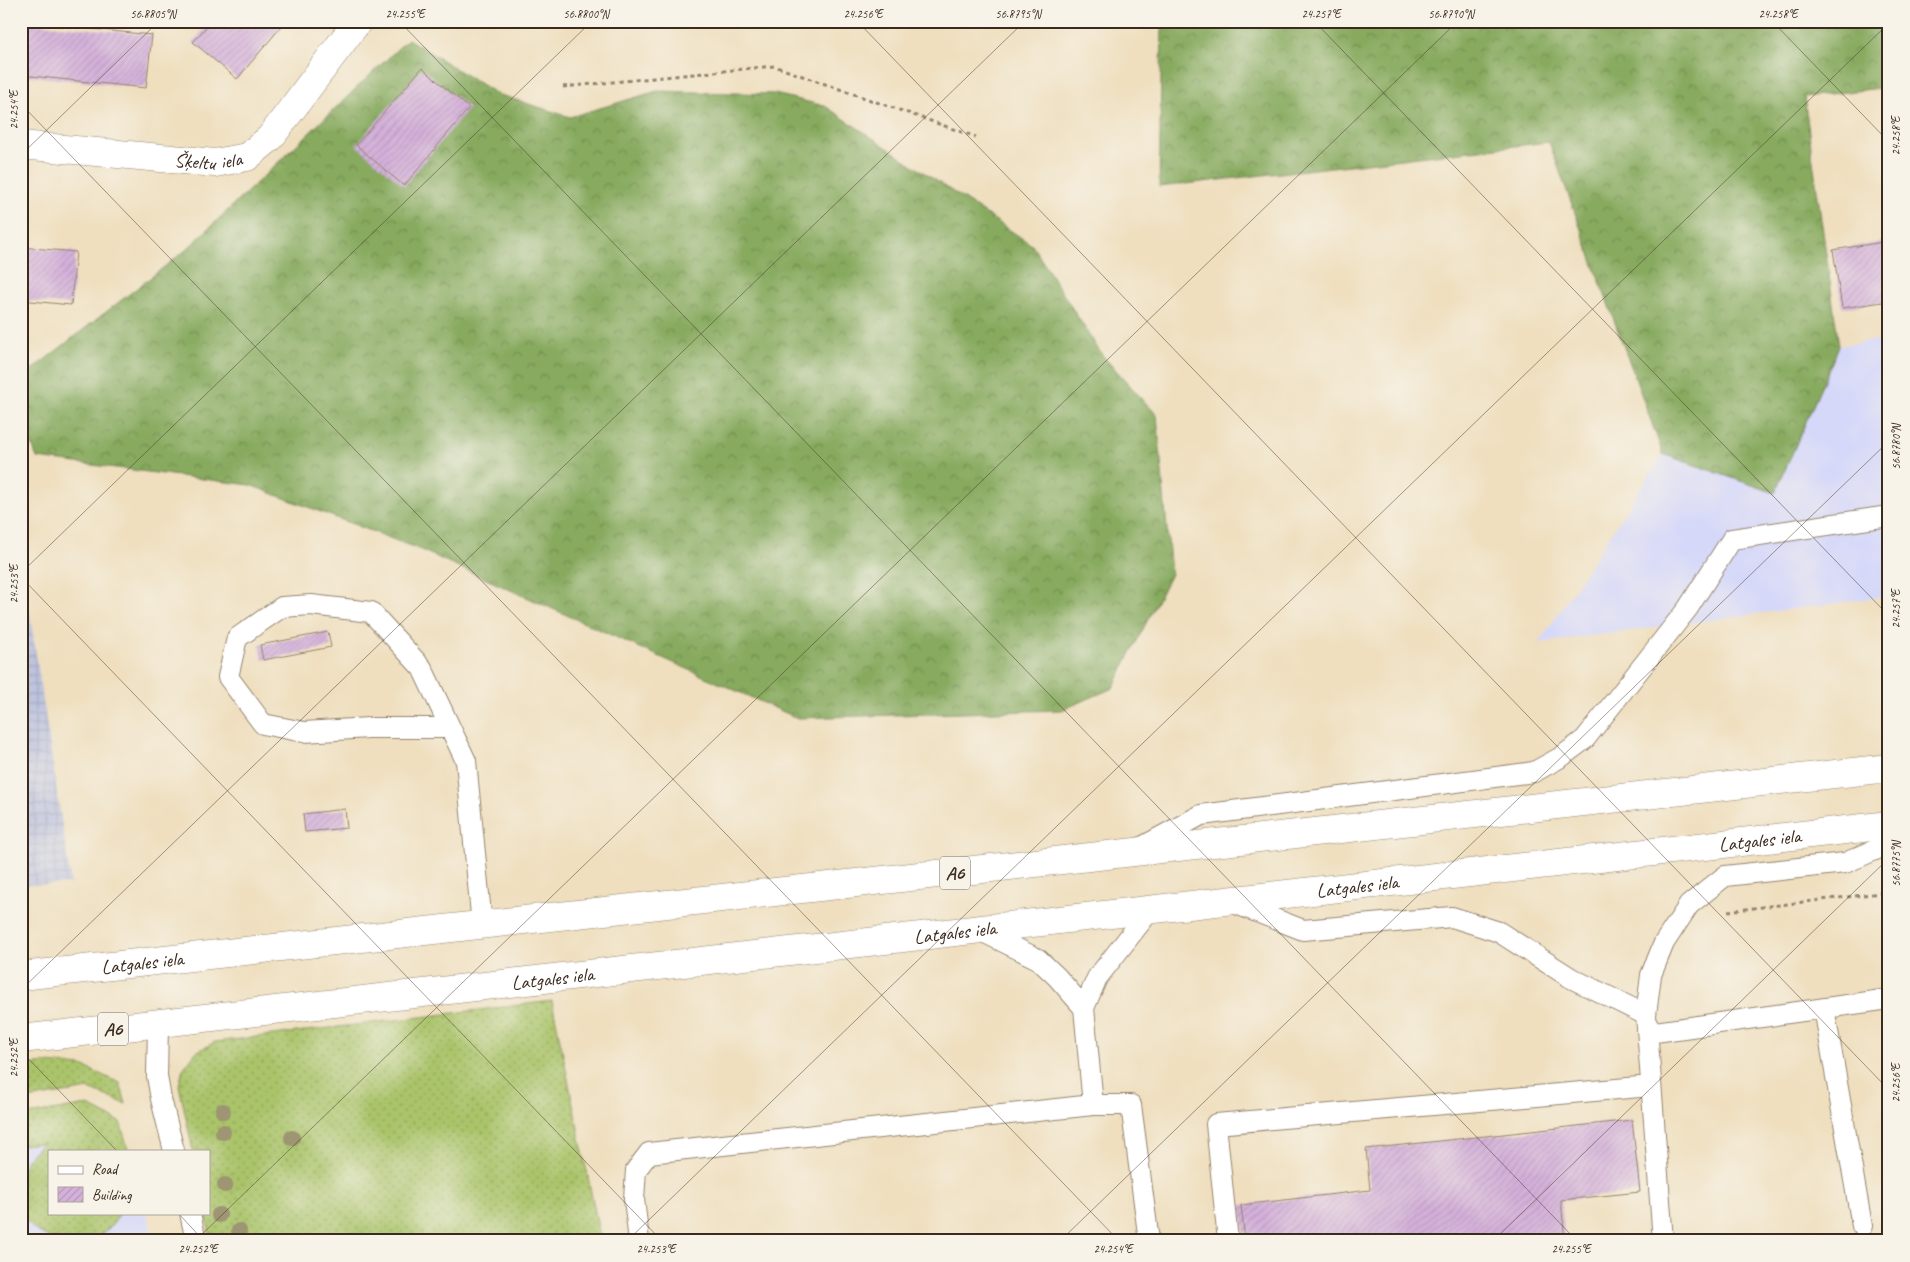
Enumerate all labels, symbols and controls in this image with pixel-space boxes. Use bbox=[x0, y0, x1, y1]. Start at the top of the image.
text: 56.8805°N bbox=[130, 6, 177, 22]
text: 24.255°E bbox=[385, 6, 426, 22]
text: 56.8800°N bbox=[563, 6, 610, 22]
text: 24.256°E bbox=[843, 6, 884, 22]
text: 56.8795°N bbox=[995, 6, 1042, 22]
text: 24.257°E bbox=[1301, 6, 1342, 22]
text: 56.8790°N bbox=[1428, 6, 1475, 22]
text: 24.258°E bbox=[1758, 6, 1799, 22]
text: 24.254°E bbox=[6, 89, 22, 130]
text: 24.258°E bbox=[1888, 115, 1904, 156]
street label: Šķeltu iela bbox=[173, 145, 246, 176]
text: 56.8780°N bbox=[1888, 423, 1904, 470]
text: 24.253°E bbox=[6, 563, 22, 604]
text: 24.257°E bbox=[1888, 588, 1904, 629]
street label: Latgales iela bbox=[1717, 823, 1804, 857]
text: 56.8775°N bbox=[1888, 840, 1904, 887]
road number: A6 bbox=[940, 856, 970, 890]
street label: Latgales iela bbox=[1315, 869, 1401, 903]
street label: Latgales iela bbox=[913, 915, 999, 949]
street label: Latgales iela bbox=[100, 945, 186, 979]
street label: Latgales iela bbox=[510, 961, 597, 995]
road number: A6 bbox=[98, 1012, 128, 1046]
text: 24.252°E bbox=[6, 1037, 22, 1078]
text: 24.256°E bbox=[1888, 1062, 1904, 1103]
legend bbox=[48, 1150, 210, 1214]
text: Road bbox=[92, 1160, 119, 1179]
text: Building bbox=[92, 1186, 132, 1205]
text: 24.252°E bbox=[178, 1241, 219, 1257]
text: 24.253°E bbox=[636, 1241, 677, 1257]
text: 24.254°E bbox=[1093, 1241, 1134, 1257]
text: 24.255°E bbox=[1551, 1241, 1592, 1257]

